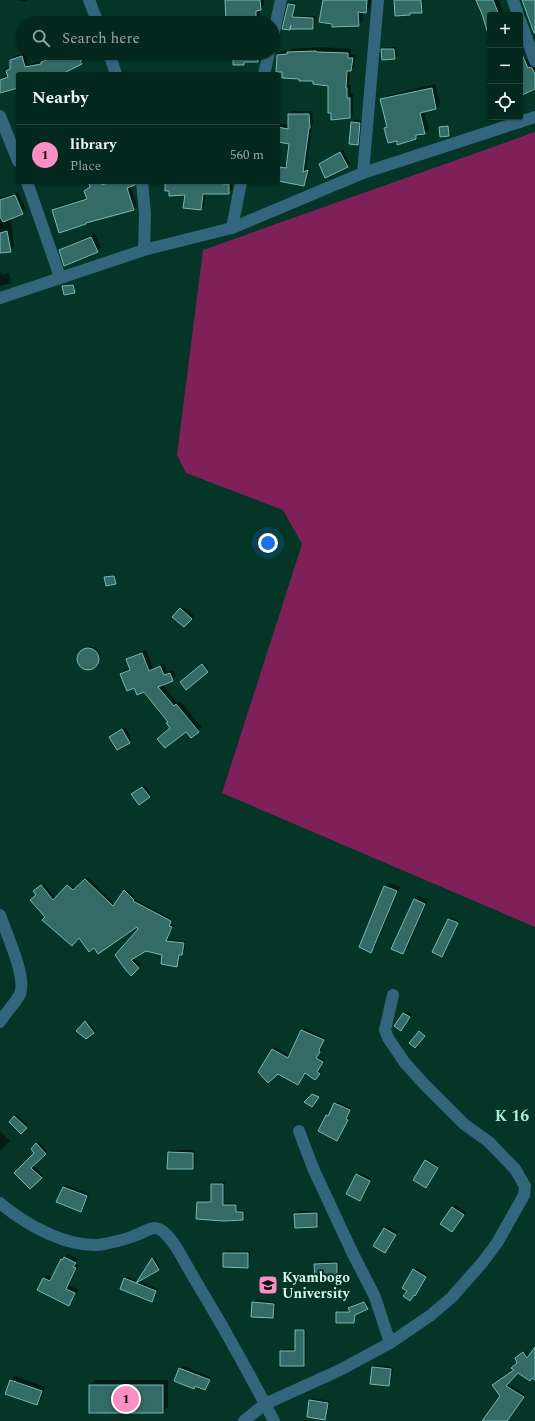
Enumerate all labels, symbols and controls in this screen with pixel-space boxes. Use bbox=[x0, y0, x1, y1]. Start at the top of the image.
map controls bbox=[487, 12, 523, 120]
button: + bbox=[487, 12, 523, 48]
search box bbox=[16, 16, 280, 60]
icon: search bbox=[30, 27, 52, 49]
text: Search here bbox=[62, 27, 140, 50]
button: − bbox=[487, 48, 523, 84]
button: locate bbox=[487, 84, 523, 120]
text: Nearby bbox=[32, 85, 88, 111]
text: library bbox=[70, 133, 116, 156]
text: 1 bbox=[41, 145, 49, 165]
text: 560 m bbox=[230, 145, 264, 165]
text: Place bbox=[70, 156, 101, 176]
your location bbox=[258, 533, 278, 553]
district label: K 16 bbox=[495, 1104, 529, 1128]
place label: Kyambogo University bbox=[282, 1267, 351, 1304]
school or university icon: Kyambogo University bbox=[257, 1274, 279, 1296]
pin: 1 bbox=[113, 1384, 139, 1414]

